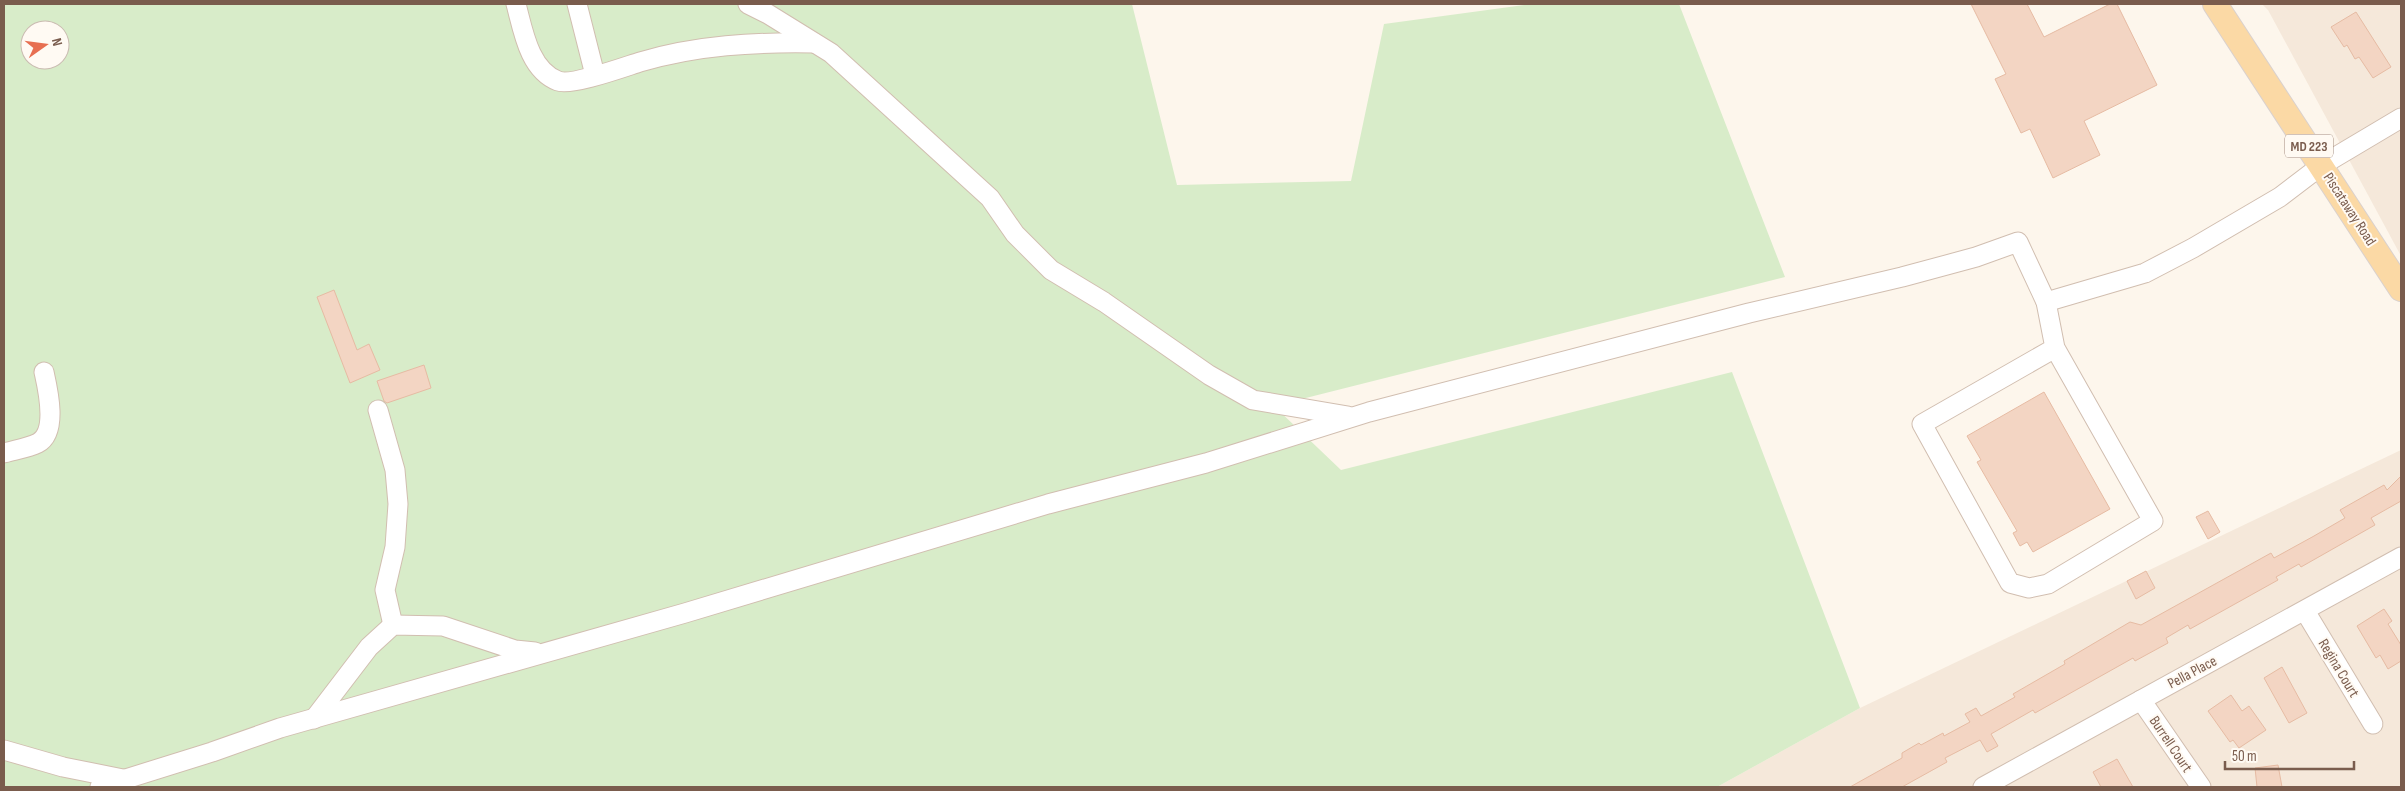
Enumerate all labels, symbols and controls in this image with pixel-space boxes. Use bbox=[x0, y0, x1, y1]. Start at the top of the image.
north arrow bbox=[20, 20, 70, 70]
text: N bbox=[48, 36, 66, 48]
road number: MD 223 bbox=[2285, 134, 2333, 158]
street label: Piscataway Road bbox=[2319, 169, 2380, 249]
street label: Regina Court bbox=[2314, 636, 2364, 701]
street label: Pella Place bbox=[2164, 652, 2220, 693]
street label: Burrell Court bbox=[2145, 712, 2197, 776]
scale bar bbox=[2225, 738, 2354, 770]
text: 50 m bbox=[2232, 747, 2257, 766]

